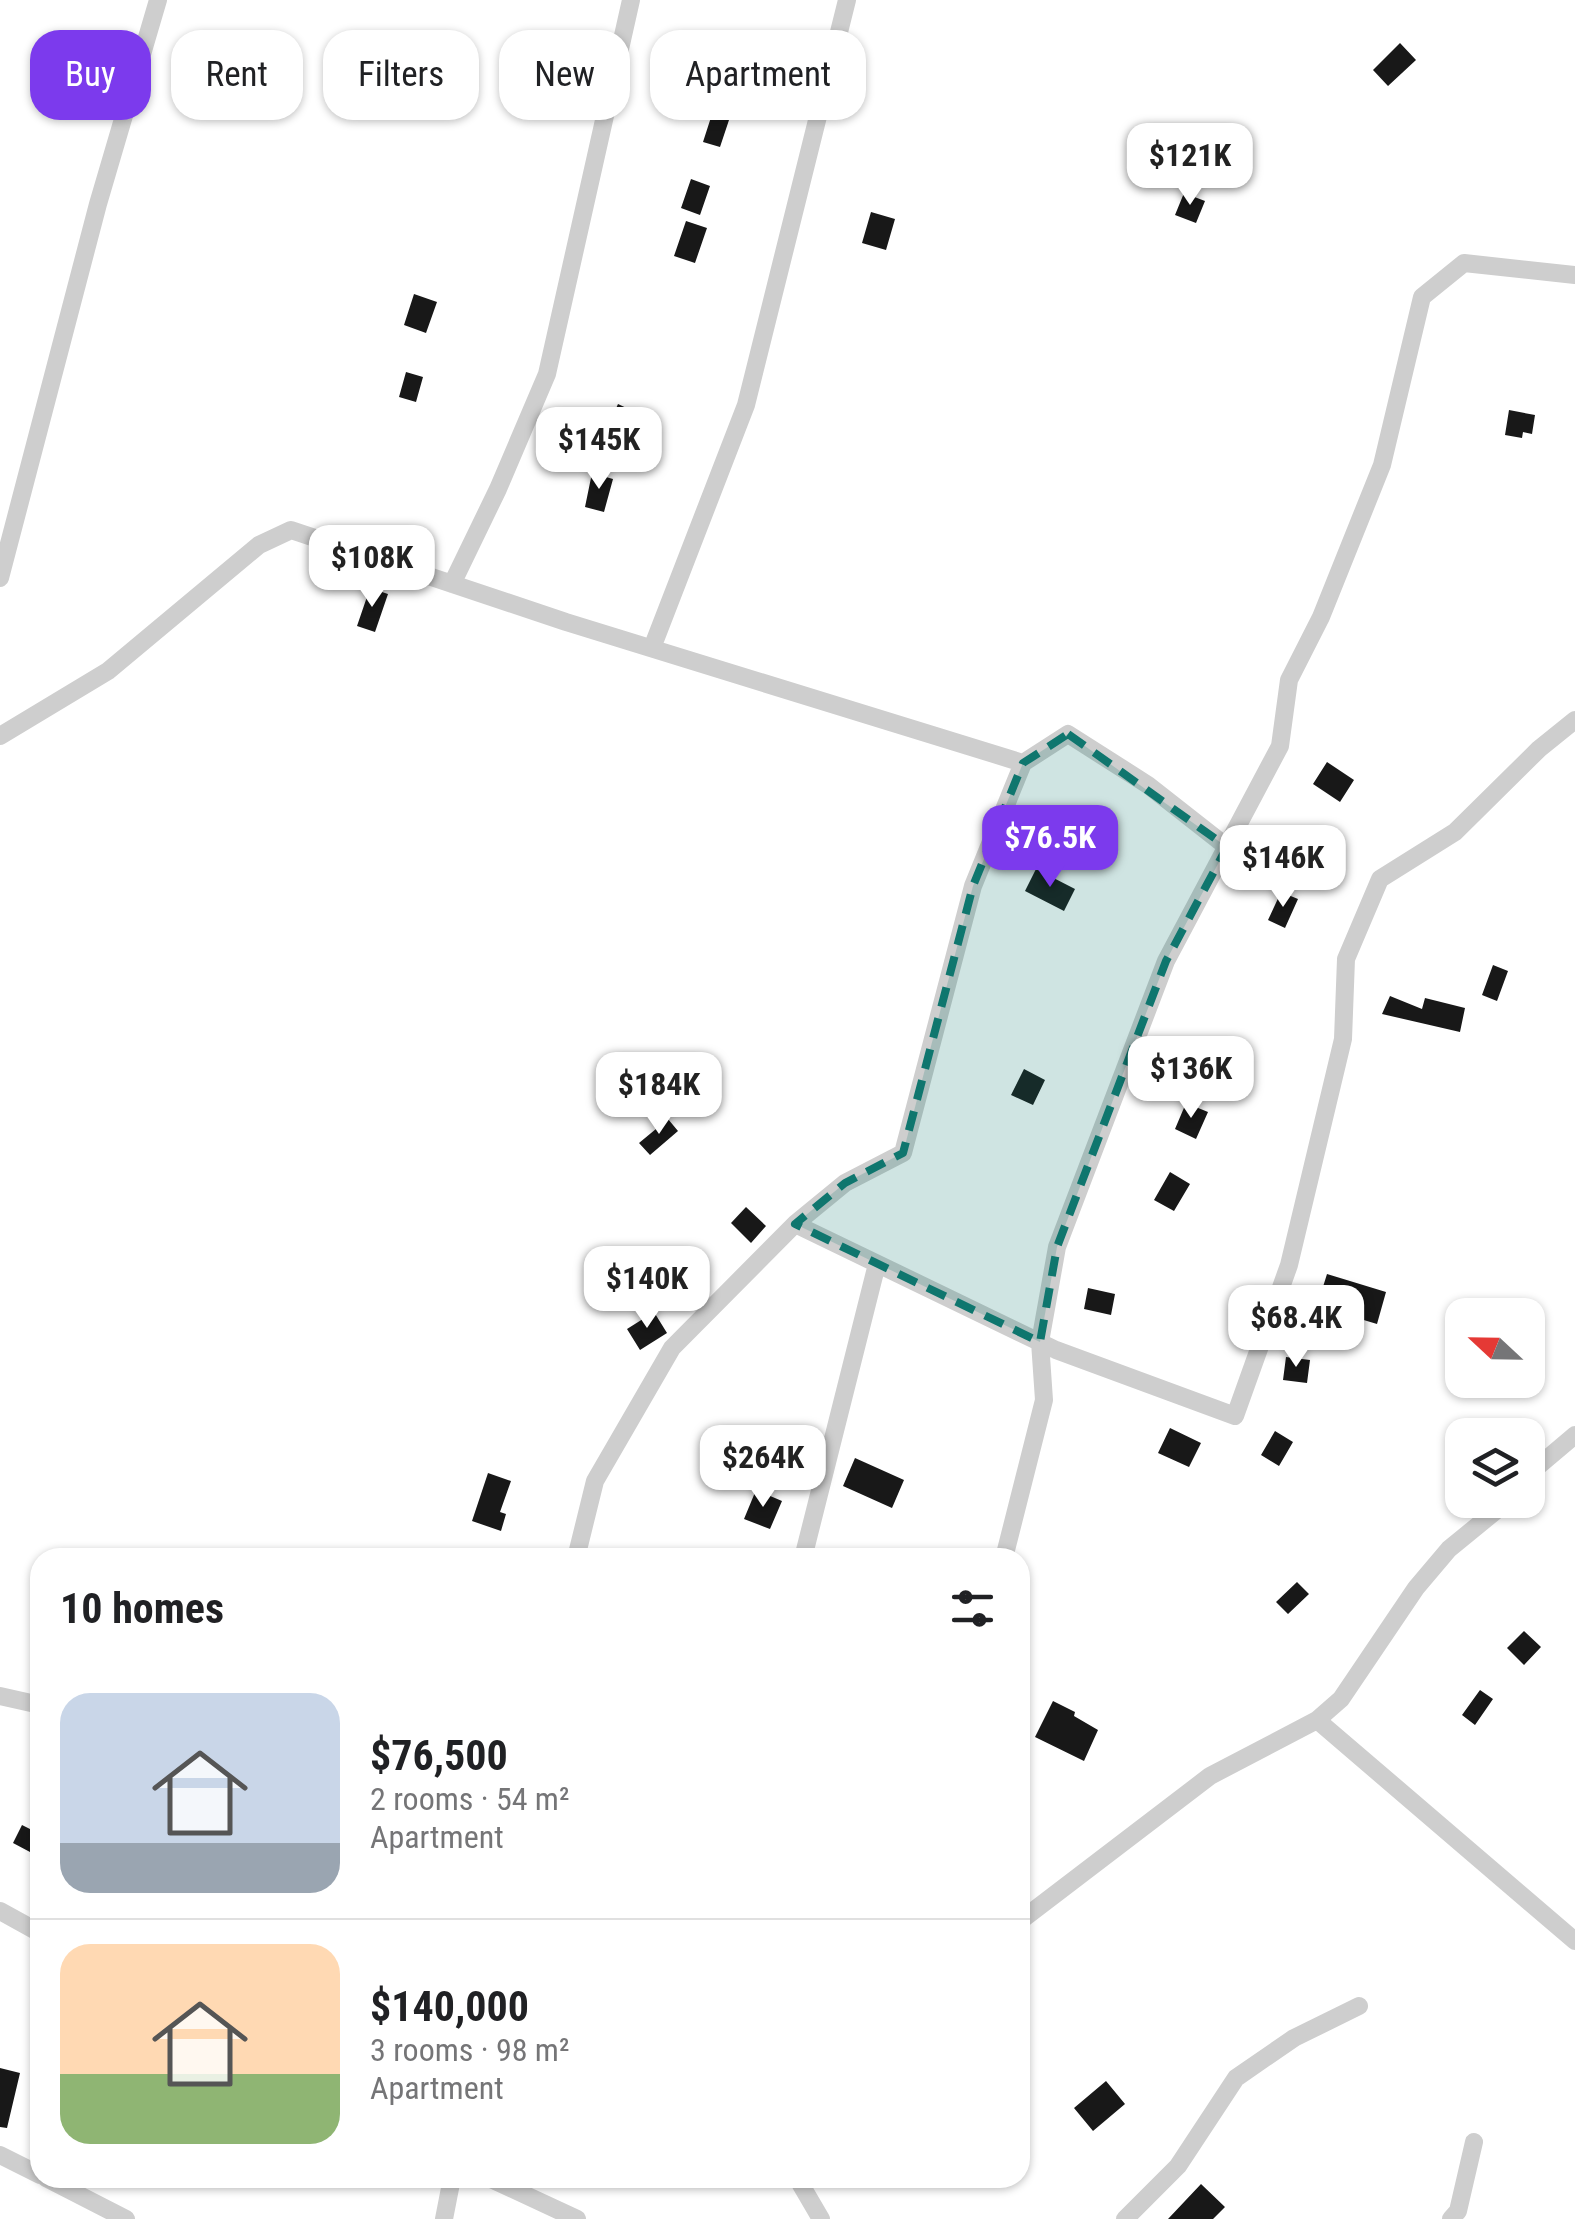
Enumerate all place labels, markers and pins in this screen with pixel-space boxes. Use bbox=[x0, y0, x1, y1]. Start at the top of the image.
pin: $121K bbox=[1120, 123, 1260, 208]
pin: $145K bbox=[529, 407, 669, 492]
pin: $108K bbox=[302, 525, 442, 610]
pin: $76.5K bbox=[969, 805, 1131, 890]
pin: $146K bbox=[1213, 825, 1353, 910]
pin: $136K bbox=[1121, 1036, 1261, 1121]
pin: $184K bbox=[589, 1052, 729, 1137]
pin: $140K bbox=[577, 1246, 717, 1331]
pin: $68.4K bbox=[1215, 1285, 1377, 1370]
pin: $264K bbox=[693, 1425, 833, 1510]

